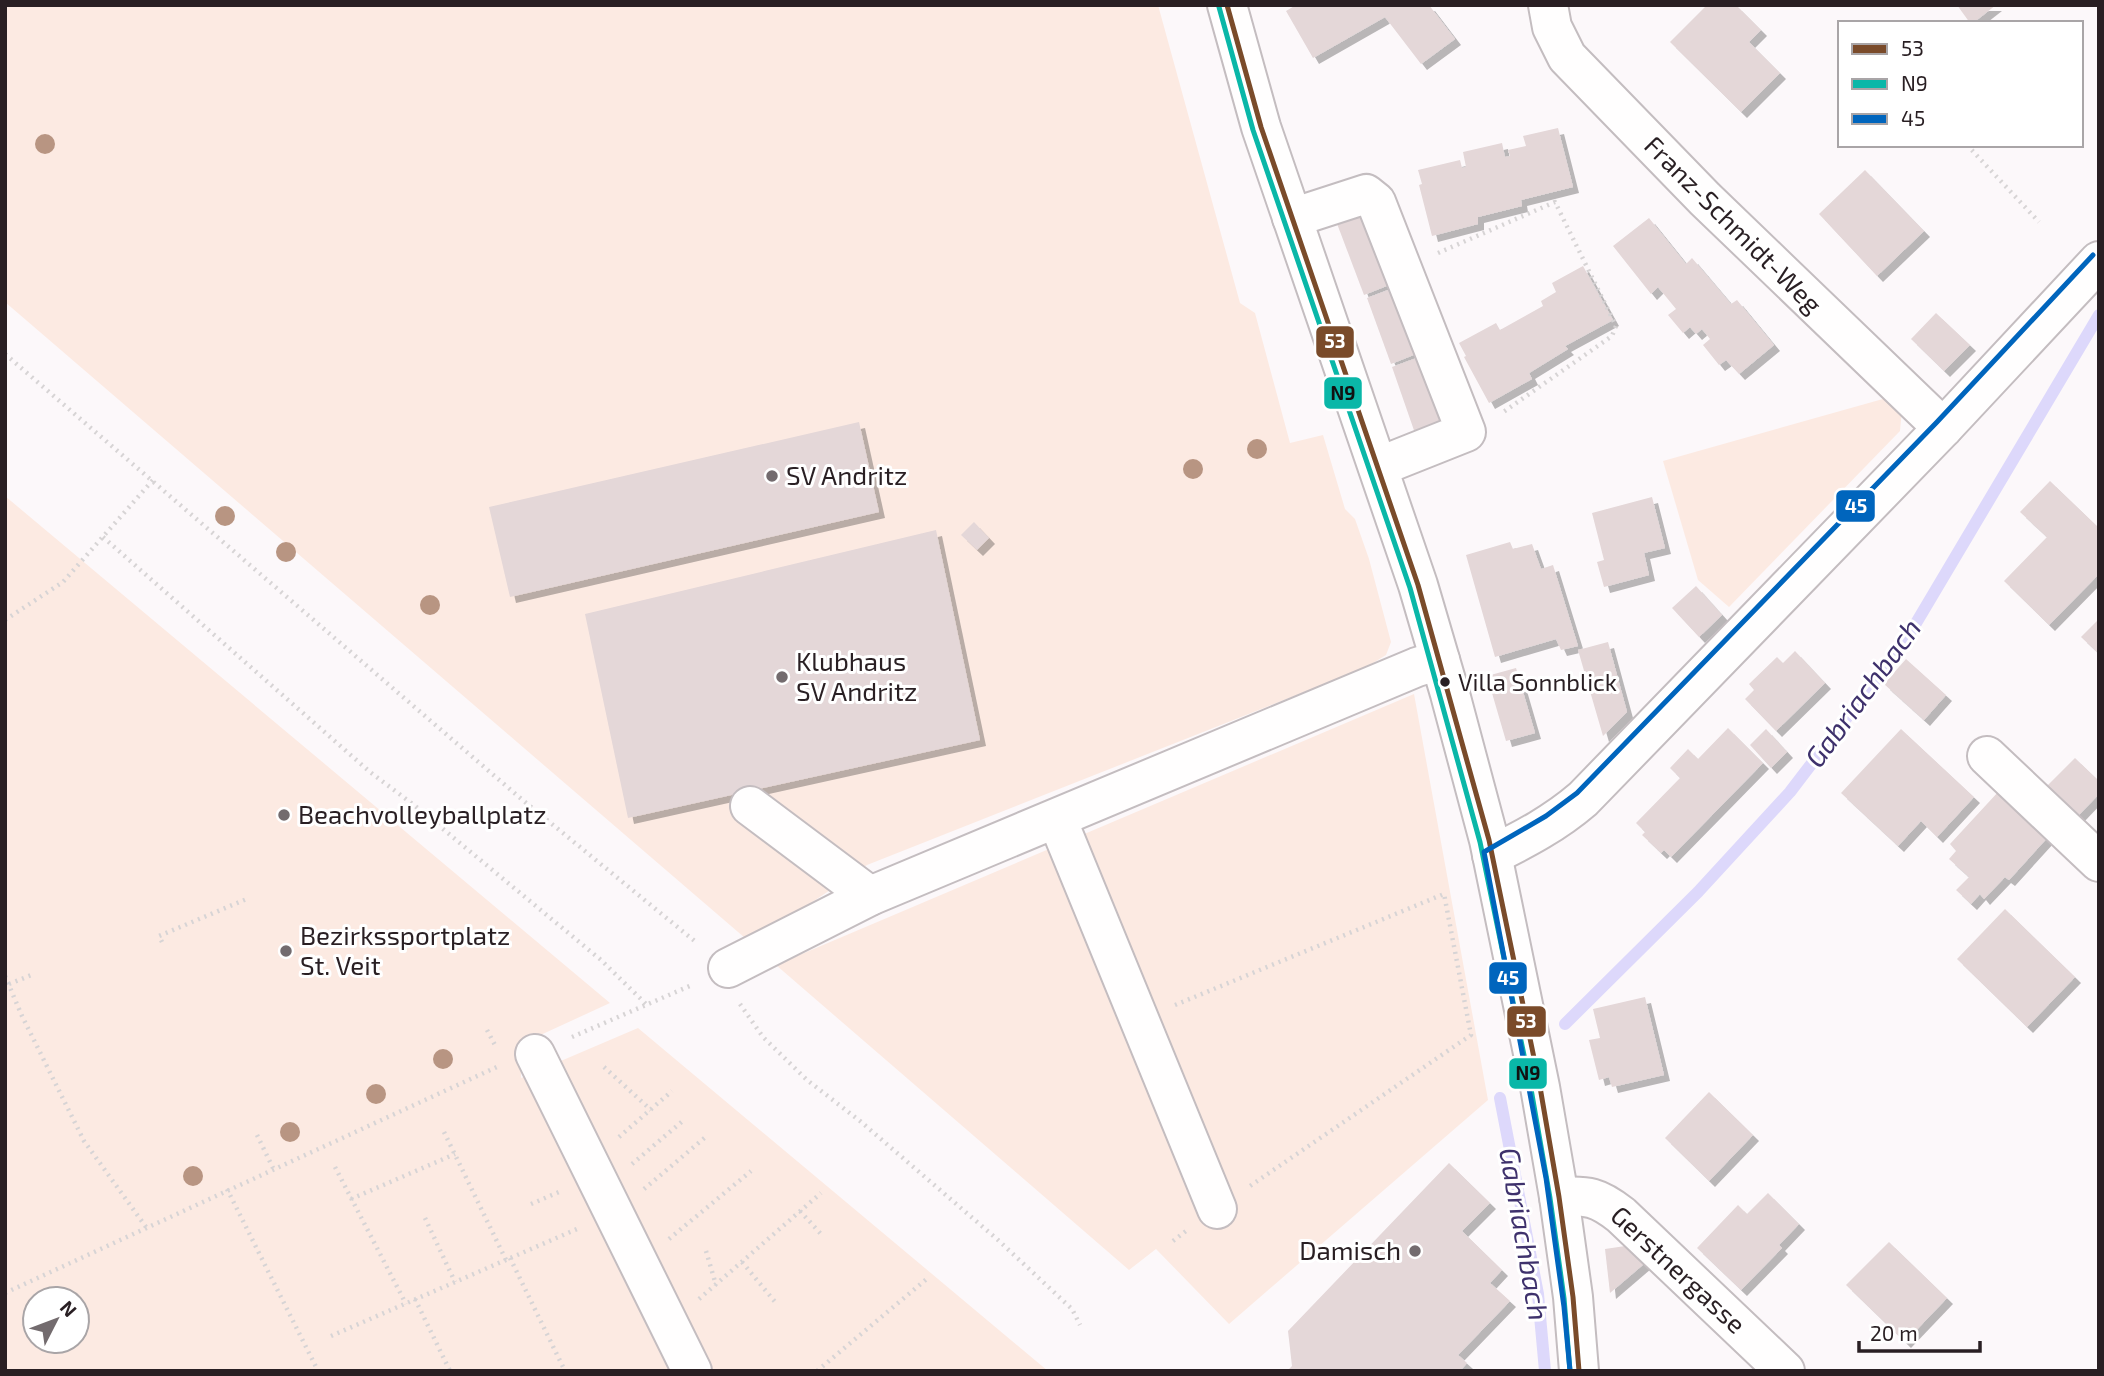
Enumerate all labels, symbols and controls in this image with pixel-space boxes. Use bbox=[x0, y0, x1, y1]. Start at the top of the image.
legend bbox=[1838, 21, 2083, 147]
text: 53 bbox=[1901, 35, 1924, 60]
text: N9 bbox=[1901, 70, 1928, 95]
text: 45 bbox=[1901, 105, 1925, 130]
street label: Franz-Schmidt-Weg bbox=[1639, 129, 1829, 319]
line badge: 53 bbox=[1315, 325, 1355, 359]
text: 53 bbox=[1324, 329, 1346, 352]
line badge: N9 bbox=[1323, 376, 1363, 410]
text: N9 bbox=[1331, 381, 1355, 404]
place label: SV Andritz bbox=[786, 459, 907, 490]
marker: SV Andritz bbox=[764, 468, 780, 484]
line badge: 45 bbox=[1835, 489, 1876, 523]
text: 45 bbox=[1845, 494, 1867, 517]
water label: Gabriachbach bbox=[1797, 612, 1927, 773]
place label: Klubhaus SV Andritz bbox=[796, 645, 917, 706]
place label: Villa Sonnblick bbox=[1458, 667, 1617, 696]
marker: Klubhaus SV Andritz bbox=[774, 669, 790, 685]
marker: Villa Sonnblick bbox=[1438, 675, 1452, 689]
place label: Beachvolleyballplatz bbox=[298, 798, 546, 829]
marker: Beachvolleyballplatz bbox=[276, 807, 292, 823]
place label: Bezirkssportplatz St. Veit bbox=[300, 919, 510, 980]
marker: Bezirkssportplatz St. Veit bbox=[278, 943, 294, 959]
line badge: 45 bbox=[1488, 961, 1528, 995]
text: 45 bbox=[1497, 966, 1519, 989]
line badge: 53 bbox=[1506, 1005, 1547, 1038]
text: 53 bbox=[1515, 1009, 1537, 1032]
line badge: N9 bbox=[1508, 1057, 1548, 1090]
text: N9 bbox=[1516, 1061, 1540, 1084]
water label: Gabriachbach bbox=[1493, 1145, 1557, 1323]
street label: Gerstnergasse bbox=[1605, 1199, 1753, 1339]
place label: Damisch bbox=[1299, 1234, 1401, 1265]
marker: Damisch bbox=[1407, 1243, 1423, 1259]
north arrow bbox=[21, 1285, 91, 1355]
text: N bbox=[56, 1295, 82, 1321]
scale bar bbox=[1859, 1310, 1980, 1354]
text: 20 m bbox=[1870, 1320, 1918, 1345]

